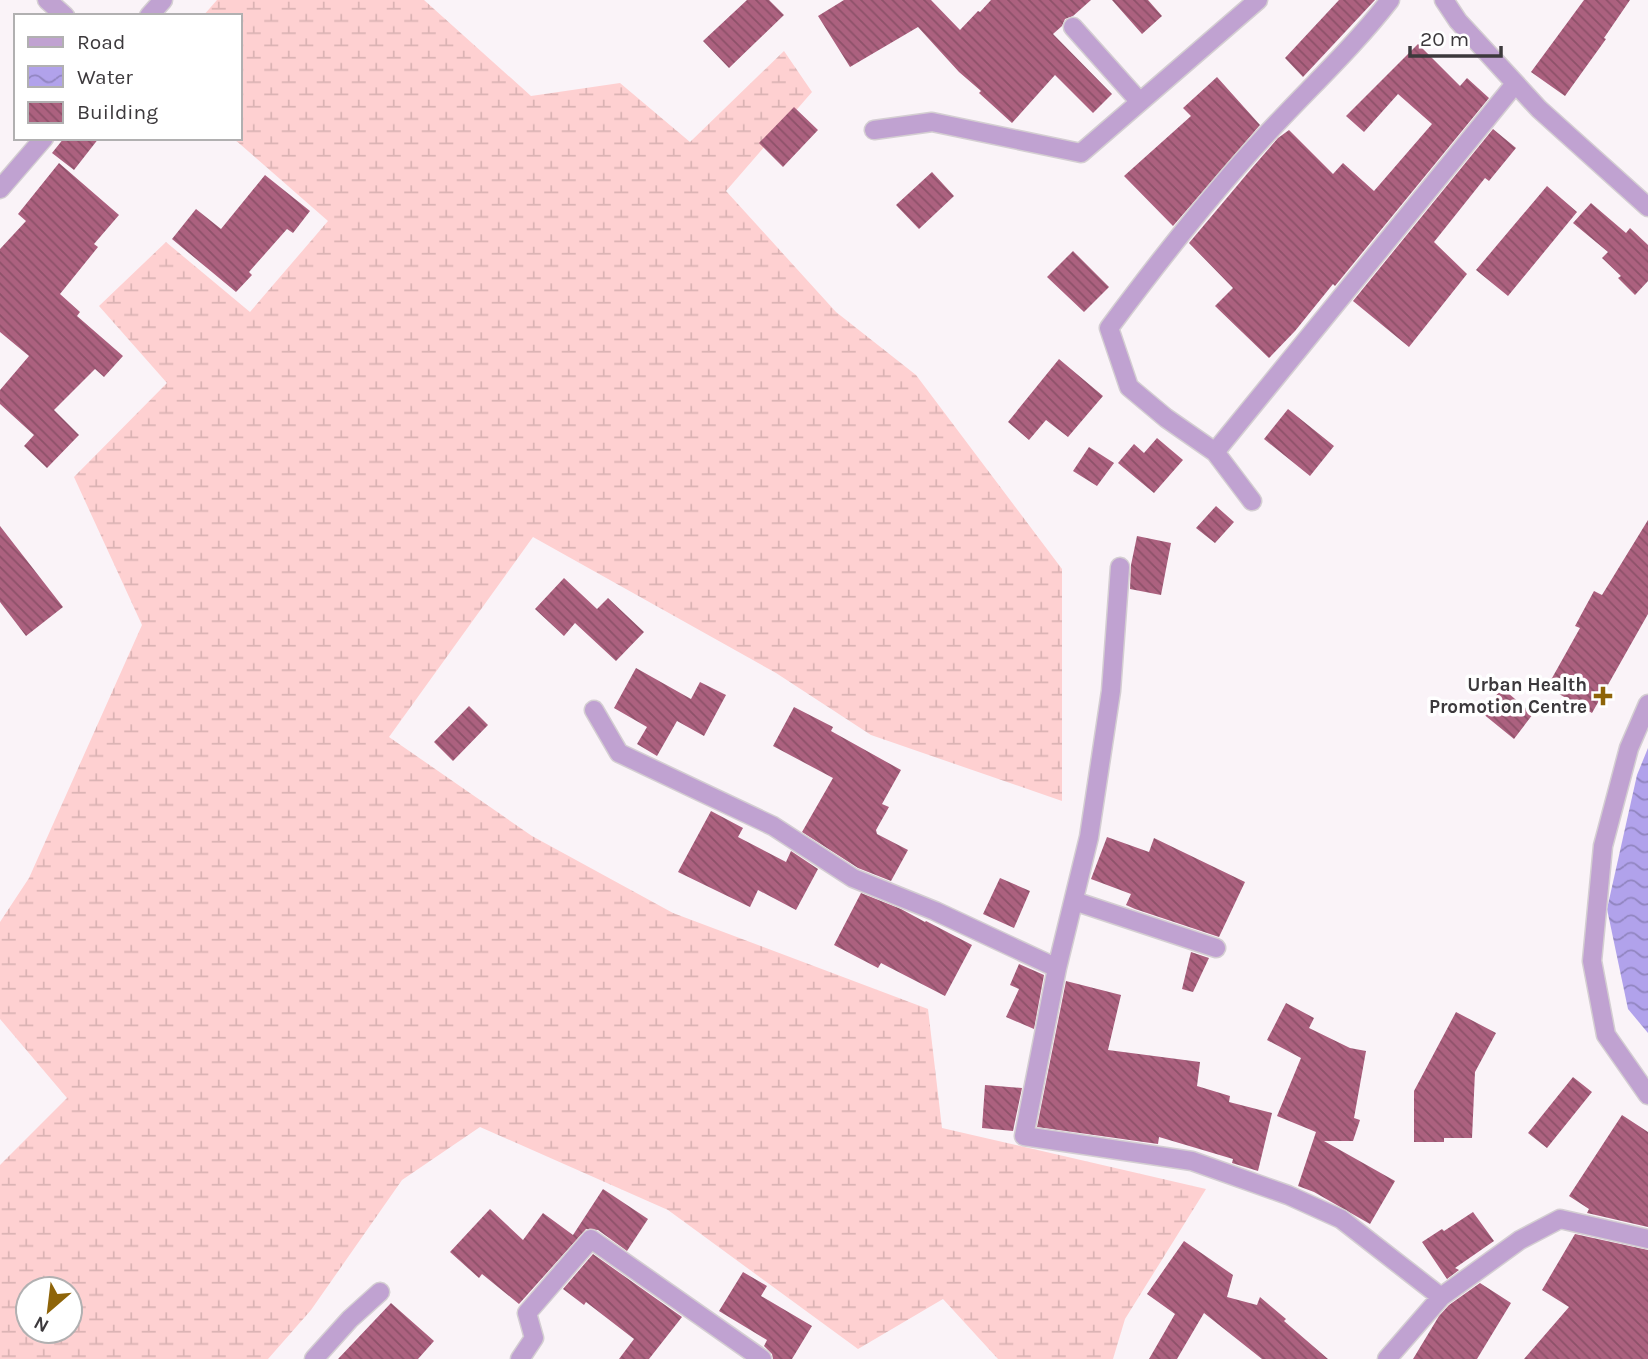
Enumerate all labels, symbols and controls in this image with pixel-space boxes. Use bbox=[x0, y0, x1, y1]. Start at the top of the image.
legend bbox=[14, 14, 242, 140]
scale bar bbox=[1410, 14, 1501, 58]
text: 20 m bbox=[1420, 27, 1469, 51]
text: Road bbox=[77, 30, 125, 54]
text: Water bbox=[77, 65, 133, 89]
text: Building bbox=[77, 100, 158, 124]
place label: Urban Health Promotion Centre bbox=[1429, 674, 1587, 718]
marker: Urban Health Promotion Centre bbox=[1593, 686, 1613, 706]
north arrow bbox=[14, 1275, 84, 1345]
text: N bbox=[30, 1311, 53, 1337]

